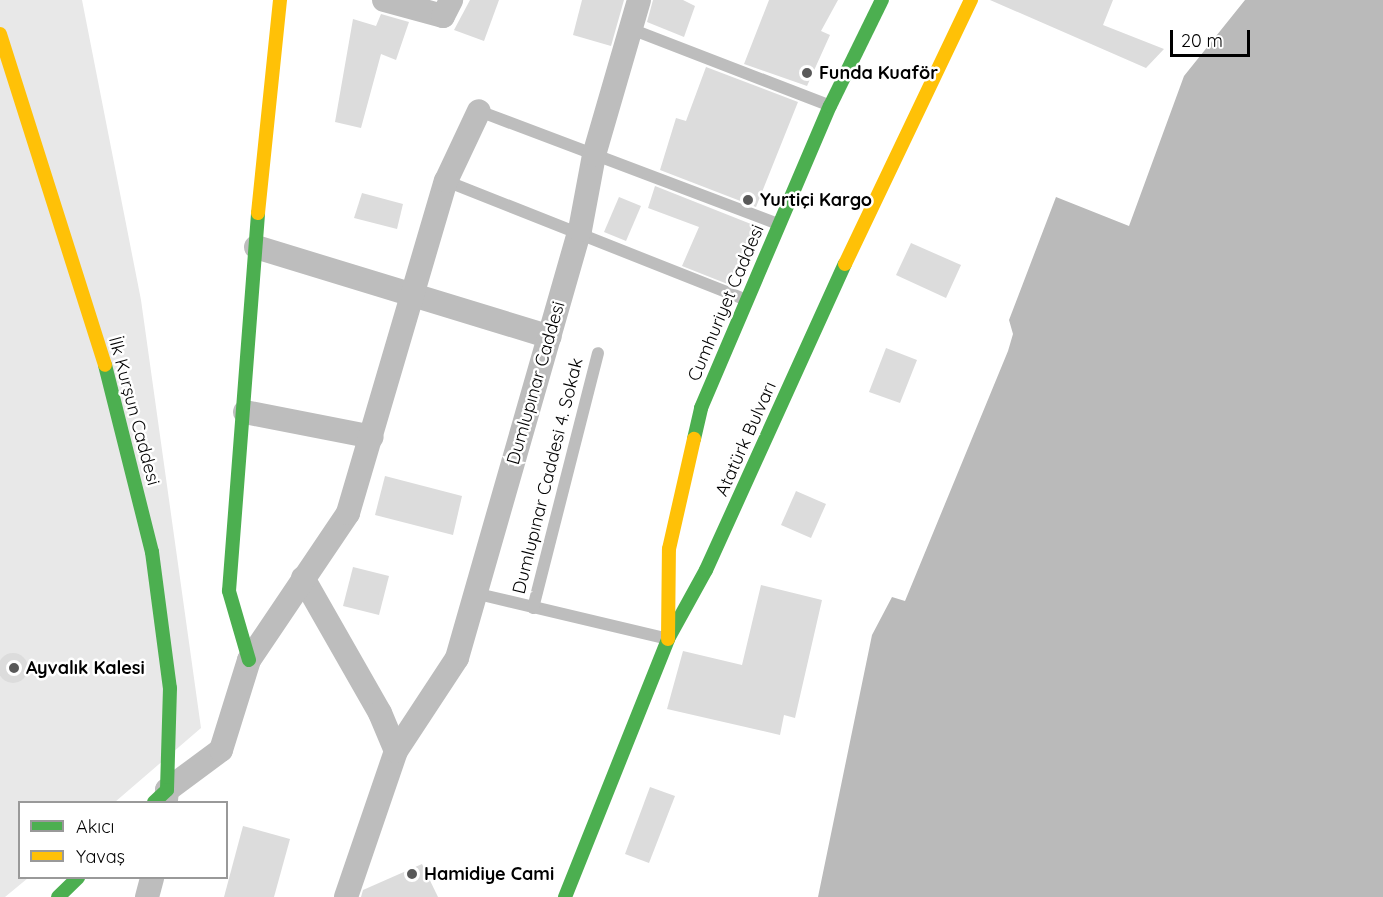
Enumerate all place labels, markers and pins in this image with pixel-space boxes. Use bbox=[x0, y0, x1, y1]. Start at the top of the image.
place label: Funda Kuaför bbox=[819, 62, 938, 84]
marker: Funda Kuaför bbox=[800, 66, 814, 80]
place label: Yurtiçi Kargo bbox=[760, 189, 872, 211]
marker: Yurtiçi Kargo bbox=[741, 193, 755, 207]
place label: Ayvalık Kalesi bbox=[26, 657, 145, 679]
marker: Ayvalık Kalesi bbox=[7, 661, 21, 675]
place label: Hamidiye Cami bbox=[424, 863, 554, 885]
marker: Hamidiye Cami bbox=[405, 867, 419, 881]

